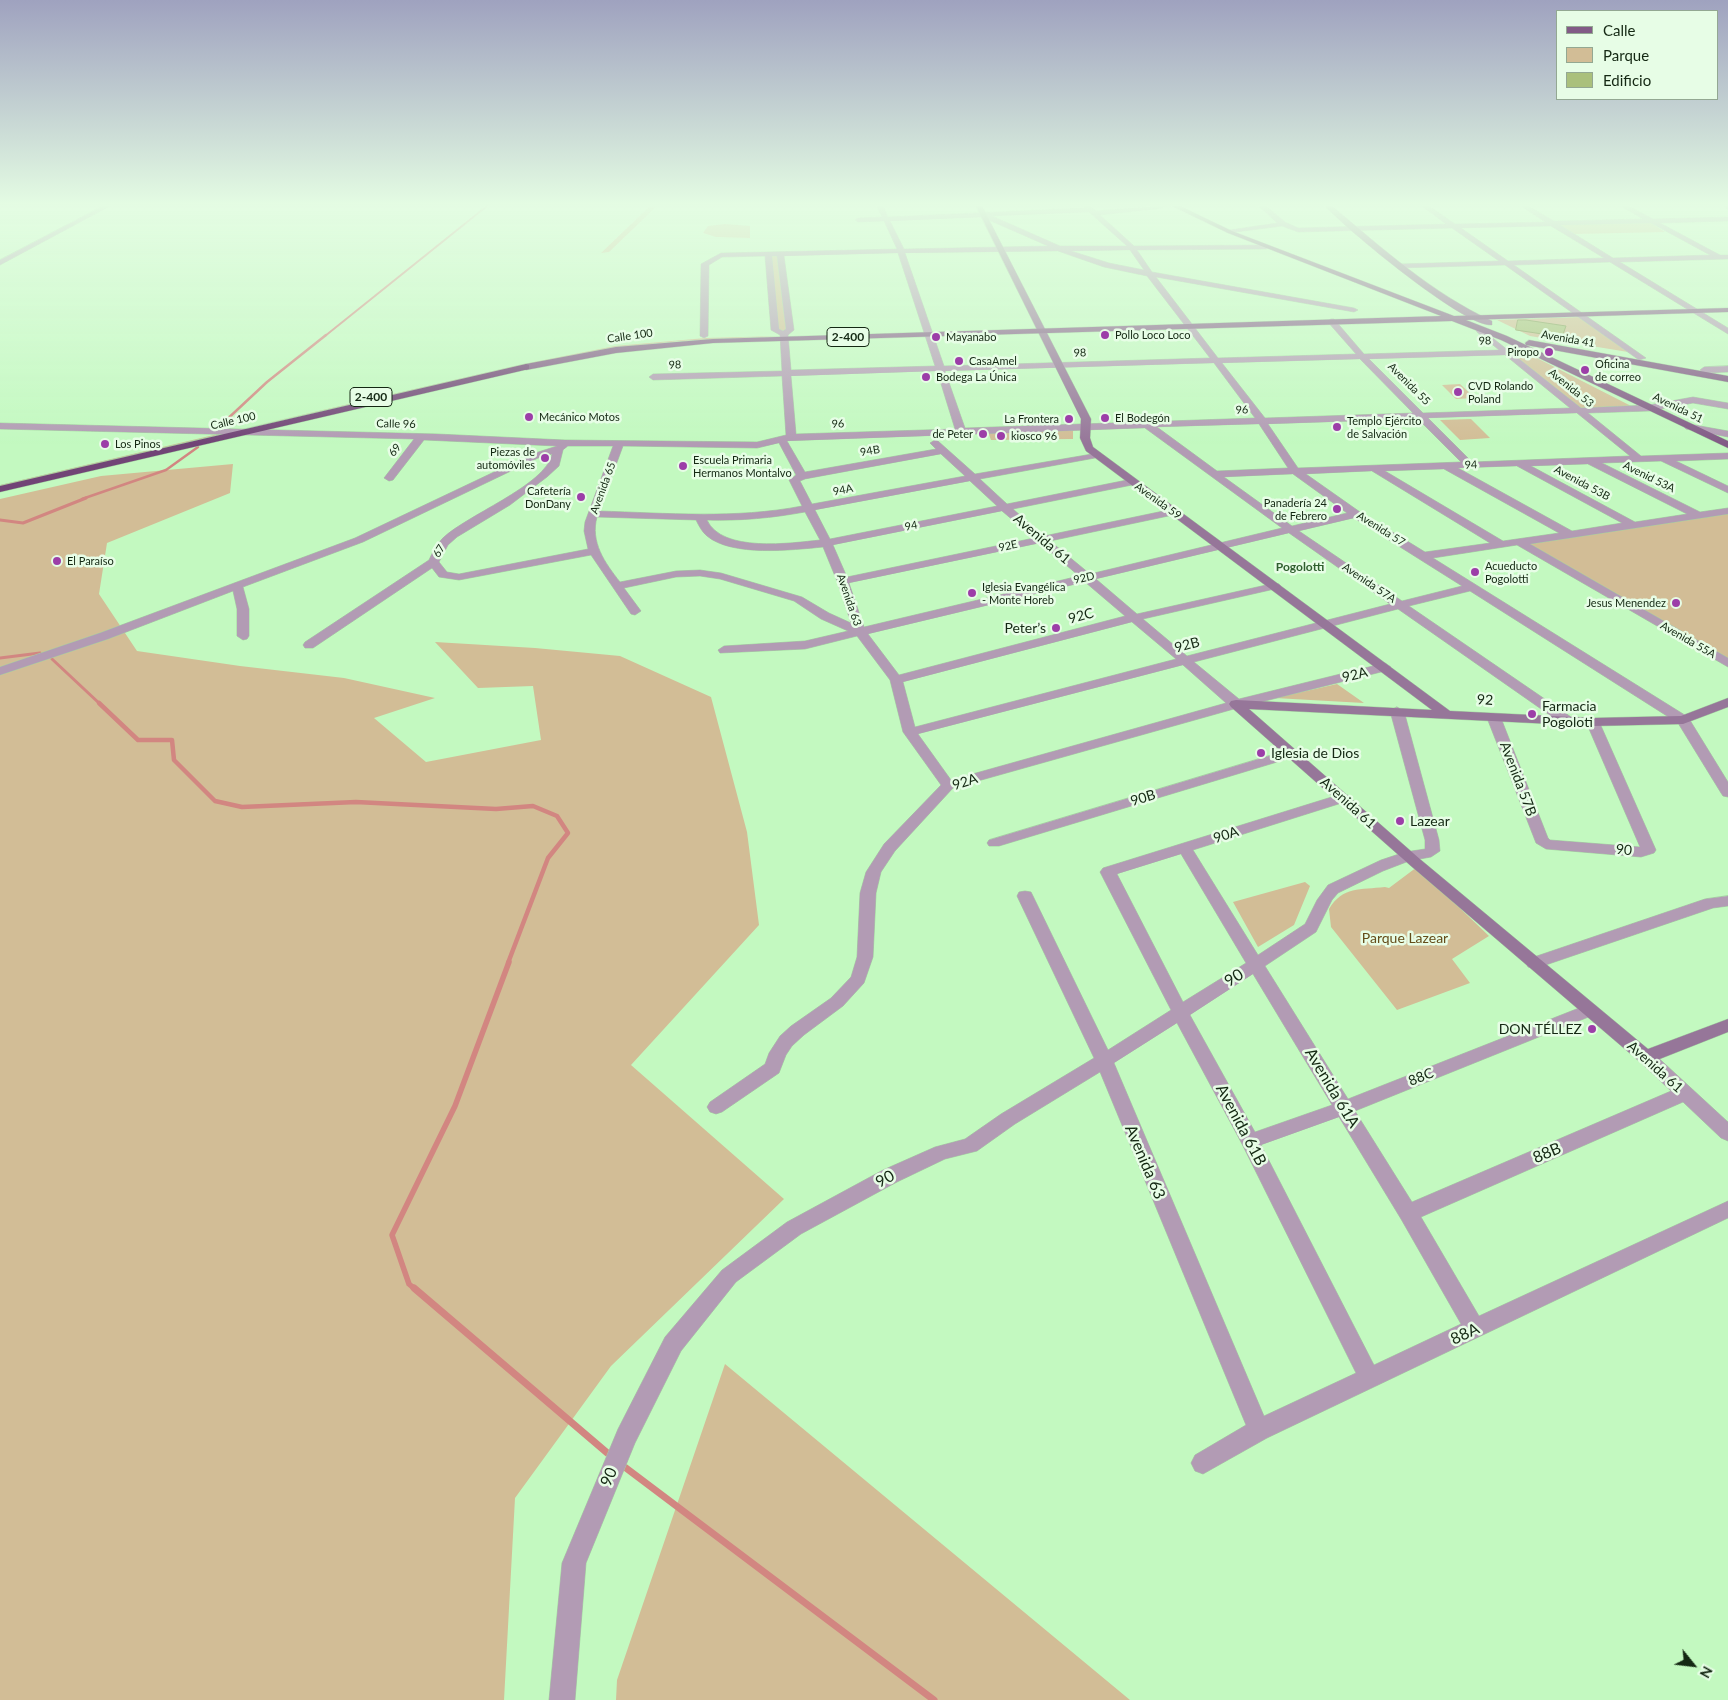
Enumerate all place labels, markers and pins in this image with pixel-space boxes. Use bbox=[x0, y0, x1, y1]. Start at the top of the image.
place label: Pollo Loco Loco bbox=[1115, 328, 1190, 342]
marker: Pollo Loco Loco bbox=[1099, 329, 1111, 341]
place label: Mayanabo bbox=[946, 330, 996, 344]
marker: Mayanabo bbox=[930, 331, 942, 343]
place label: Piropo bbox=[1507, 345, 1539, 359]
marker: Piropo bbox=[1543, 346, 1555, 358]
place label: CasaAmel bbox=[969, 354, 1017, 368]
marker: CasaAmel bbox=[953, 355, 965, 367]
place label: Oficina de correo bbox=[1595, 357, 1641, 383]
marker: Oficina de correo bbox=[1579, 364, 1591, 376]
place label: Bodega La Única bbox=[936, 370, 1017, 384]
marker: Bodega La Única bbox=[920, 371, 932, 383]
place label: CVD Rolando Poland bbox=[1468, 379, 1533, 405]
marker: CVD Rolando Poland bbox=[1452, 386, 1464, 398]
place label: Mecánico Motos bbox=[539, 410, 620, 424]
marker: Mecánico Motos bbox=[523, 411, 535, 423]
place label: El Bodegón bbox=[1115, 411, 1170, 425]
place label: La Frontera bbox=[1004, 412, 1059, 426]
marker: El Bodegón bbox=[1099, 412, 1111, 424]
marker: La Frontera bbox=[1063, 413, 1075, 425]
place label: Templo Ejército de Salvación bbox=[1347, 414, 1421, 440]
marker: Templo Ejército de Salvación bbox=[1331, 421, 1343, 433]
place label: de Peter bbox=[932, 427, 973, 441]
marker: de Peter bbox=[977, 428, 989, 440]
place label: kiosco 96 bbox=[1011, 429, 1057, 443]
marker: kiosco 96 bbox=[995, 430, 1007, 442]
place label: Los Pinos bbox=[115, 437, 160, 451]
marker: Los Pinos bbox=[99, 438, 111, 450]
place label: Piezas de automóviles bbox=[477, 445, 535, 471]
marker: Piezas de automóviles bbox=[539, 452, 551, 464]
place label: Escuela Primaria Hermanos Montalvo bbox=[693, 453, 792, 479]
marker: Escuela Primaria Hermanos Montalvo bbox=[677, 460, 689, 472]
place label: Cafetería DonDany bbox=[525, 484, 571, 510]
marker: Cafetería DonDany bbox=[575, 491, 587, 503]
place label: Panadería 24 de Febrero bbox=[1264, 496, 1327, 522]
marker: Panadería 24 de Febrero bbox=[1331, 503, 1343, 515]
place label: El Paraíso bbox=[67, 554, 114, 568]
marker: El Paraíso bbox=[51, 555, 63, 567]
place label: Acueducto Pogolotti bbox=[1485, 559, 1537, 585]
marker: Acueducto Pogolotti bbox=[1469, 566, 1481, 578]
place label: Iglesia Evangélica - Monte Horeb bbox=[982, 580, 1065, 606]
marker: Iglesia Evangélica - Monte Horeb bbox=[966, 587, 978, 599]
place label: Jesus Menendez bbox=[1586, 596, 1666, 610]
marker: Jesus Menendez bbox=[1670, 597, 1682, 609]
place label: Peter’s bbox=[1004, 620, 1046, 636]
marker: Peter’s bbox=[1050, 622, 1062, 634]
place label: Farmacia Pogoloti bbox=[1542, 698, 1596, 730]
marker: Farmacia Pogoloti bbox=[1526, 708, 1538, 720]
place label: Iglesia de Dios bbox=[1271, 745, 1359, 761]
marker: Iglesia de Dios bbox=[1255, 747, 1267, 759]
place label: Lazear bbox=[1410, 813, 1450, 829]
marker: Lazear bbox=[1394, 815, 1406, 827]
place label: DON TÉLLEZ bbox=[1499, 1021, 1582, 1037]
marker: DON TÉLLEZ bbox=[1586, 1023, 1598, 1035]

